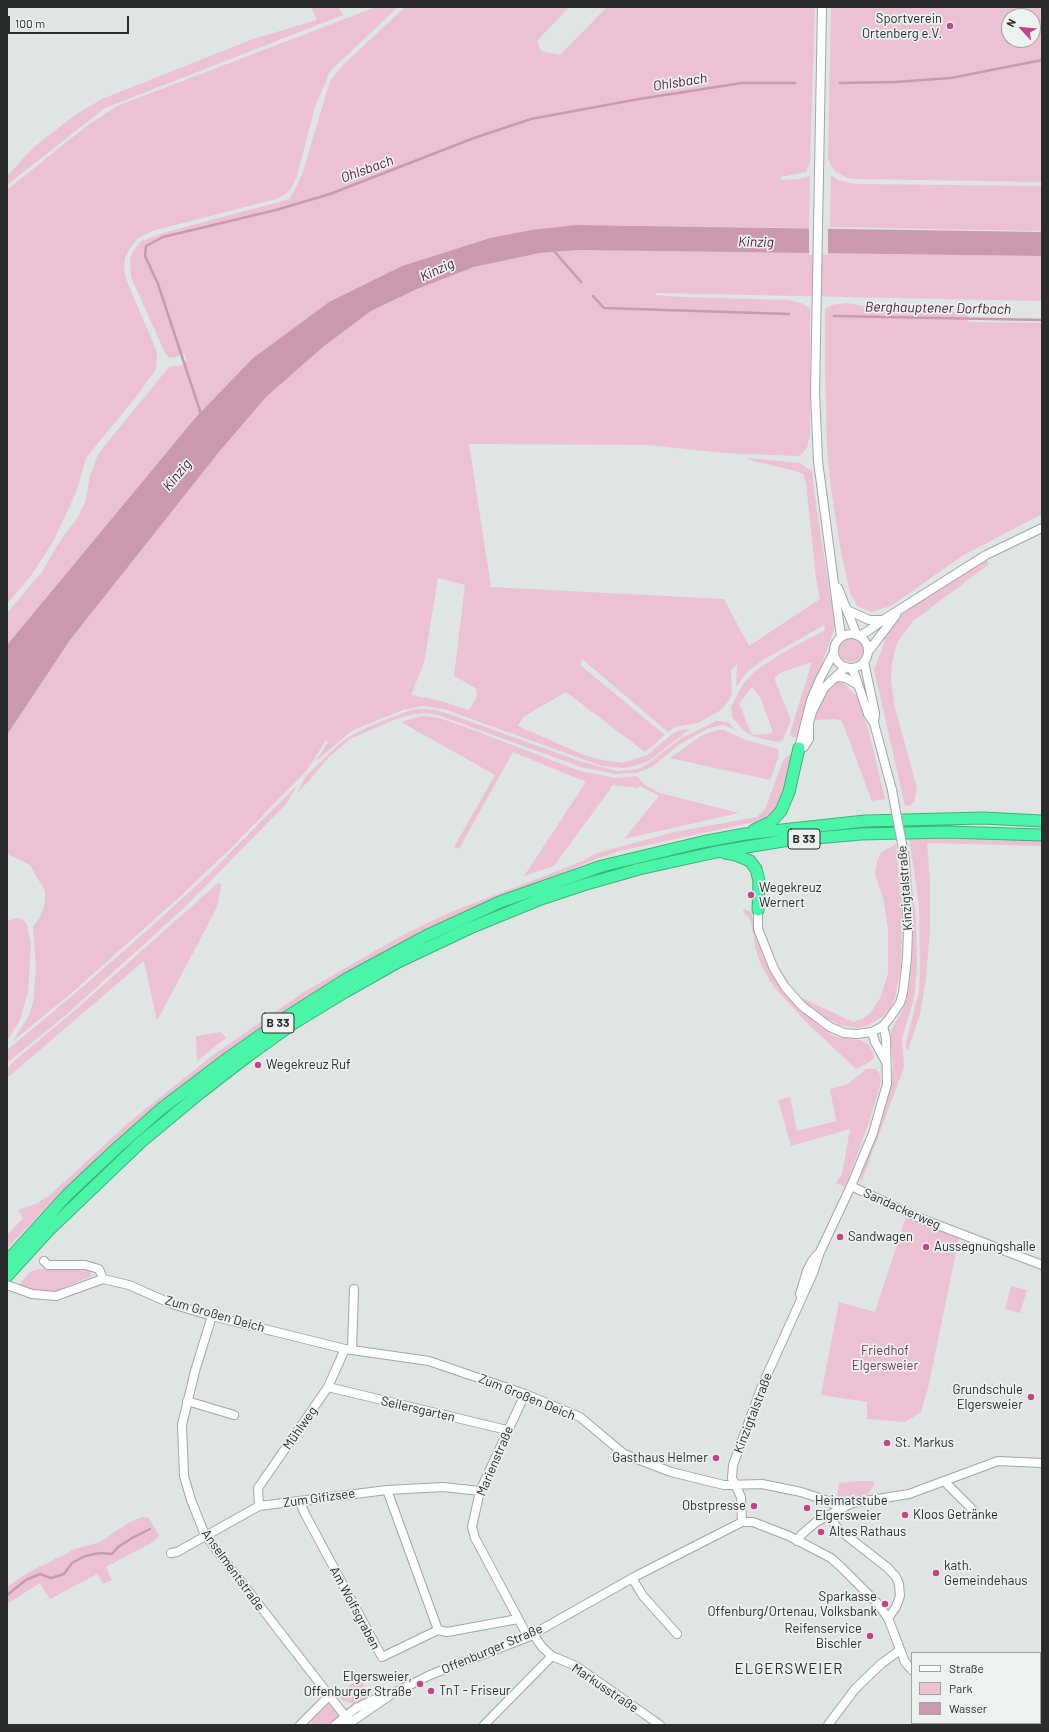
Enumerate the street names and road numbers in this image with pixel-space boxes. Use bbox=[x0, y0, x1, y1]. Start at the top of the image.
road number: B 33 bbox=[788, 829, 820, 849]
street label: Kinzigtalstraße bbox=[894, 845, 916, 931]
road number: B 33 bbox=[262, 1013, 294, 1033]
street label: Sandackerweg bbox=[861, 1185, 943, 1233]
street label: Zum Großen Deich bbox=[163, 1292, 267, 1336]
street label: Zum Großen Deich bbox=[476, 1370, 578, 1424]
street label: Kinzigtalstraße bbox=[730, 1370, 776, 1456]
street label: Seilersgarten bbox=[379, 1393, 457, 1425]
street label: Mühlweg bbox=[279, 1403, 321, 1453]
street label: Marienstraße bbox=[473, 1424, 517, 1498]
street label: Zum Gifizsee bbox=[282, 1485, 356, 1511]
street label: Anselmentstraße bbox=[198, 1526, 268, 1614]
street label: Am Wolfsgraben bbox=[327, 1564, 383, 1652]
street label: Offenburger Straße bbox=[439, 1621, 545, 1677]
street label: Markusstraße bbox=[569, 1660, 641, 1716]

